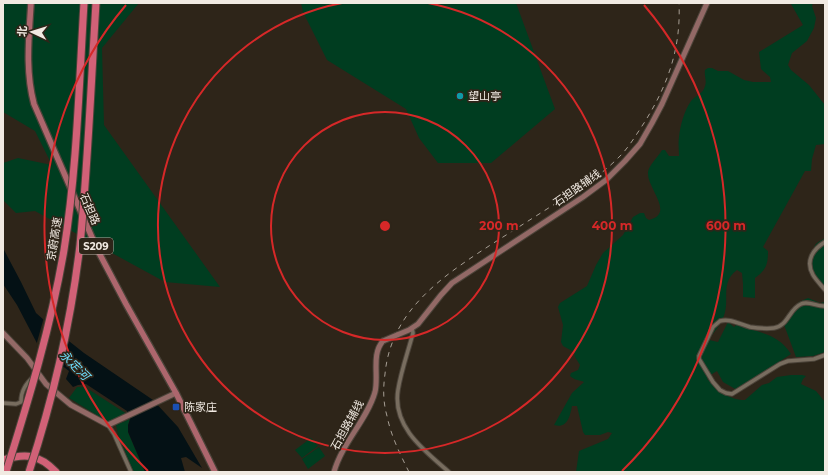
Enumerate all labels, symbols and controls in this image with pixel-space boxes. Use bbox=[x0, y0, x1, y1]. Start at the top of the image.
north arrow bbox=[12, 12, 52, 52]
text: 北 bbox=[15, 25, 29, 37]
place label: 望山亭 bbox=[468, 89, 501, 103]
marker: 望山亭 bbox=[455, 91, 465, 101]
street label: 石担路辅线 bbox=[550, 166, 604, 210]
street label: 石担路 bbox=[77, 191, 103, 227]
street label: 京蔚高速 bbox=[44, 216, 64, 262]
text: 200 m bbox=[479, 218, 519, 233]
text: 400 m bbox=[592, 218, 632, 233]
text: 600 m bbox=[706, 218, 746, 233]
centre of rings bbox=[378, 219, 392, 233]
road number: S209 bbox=[79, 238, 113, 254]
water label: 永定河 bbox=[57, 347, 94, 384]
street label: 石担路辅线 bbox=[328, 398, 366, 452]
place label: 陈家庄 bbox=[184, 400, 217, 414]
marker: 陈家庄 bbox=[171, 402, 181, 412]

